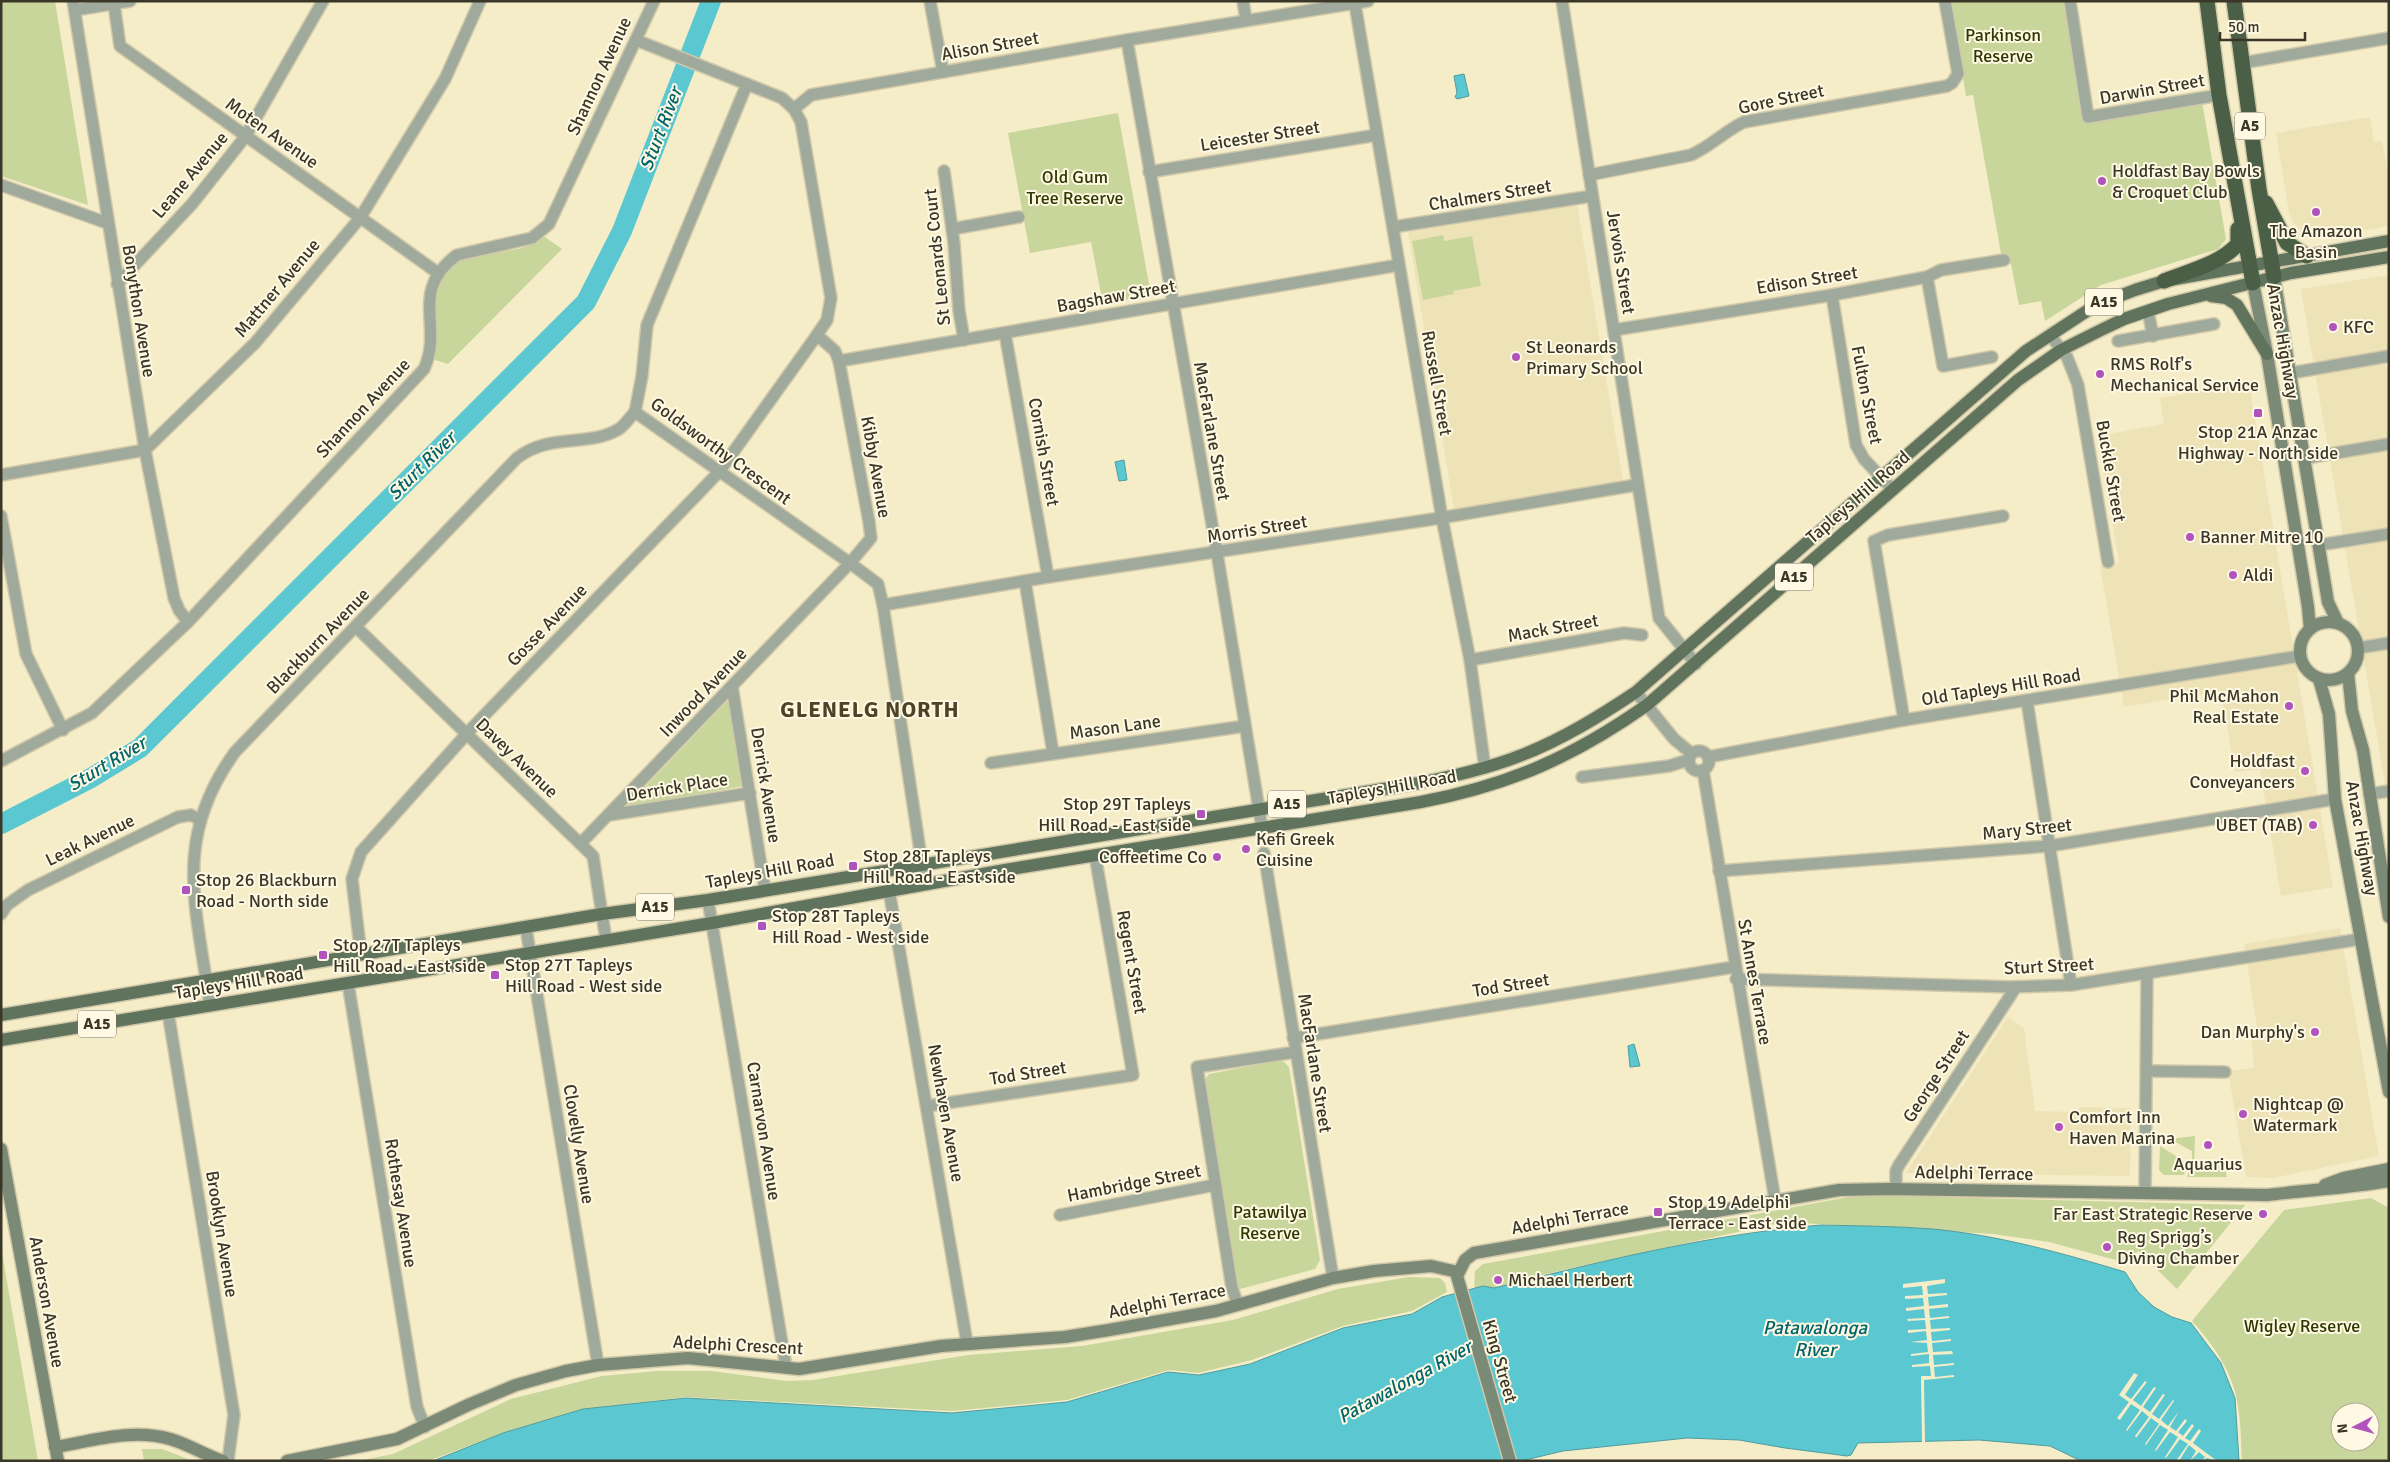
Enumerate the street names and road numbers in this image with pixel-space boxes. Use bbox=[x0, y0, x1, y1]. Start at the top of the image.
street label: Shannon Avenue bbox=[562, 13, 636, 139]
street label: Alison Street bbox=[939, 27, 1041, 65]
street label: Darwin Street bbox=[2098, 69, 2206, 109]
street label: Gore Street bbox=[1736, 79, 1826, 119]
street label: Moten Avenue bbox=[221, 93, 323, 173]
road number: A5 bbox=[2235, 112, 2265, 140]
street label: Leicester Street bbox=[1199, 116, 1321, 156]
street label: Leane Avenue bbox=[147, 127, 233, 223]
street label: Chalmers Street bbox=[1427, 174, 1553, 216]
street label: St Leonards Court bbox=[919, 187, 955, 327]
street label: Jervois Street bbox=[1602, 208, 1640, 316]
street label: Mattner Avenue bbox=[229, 234, 325, 342]
street label: Bonython Avenue bbox=[118, 243, 160, 379]
street label: Edison Street bbox=[1755, 261, 1859, 299]
street label: Bagshaw Street bbox=[1055, 275, 1177, 317]
street label: Anzac Highway bbox=[2262, 282, 2304, 401]
road number: A15 bbox=[2085, 288, 2123, 316]
street label: Russell Street bbox=[1417, 329, 1457, 437]
street label: Fulton Street bbox=[1847, 344, 1887, 446]
street label: Shannon Avenue bbox=[311, 354, 415, 462]
street label: MacFarlane Street bbox=[1189, 360, 1235, 502]
street label: Goldsworthy Crescent bbox=[646, 393, 796, 509]
street label: Cornish Street bbox=[1024, 396, 1064, 508]
street label: Kibby Avenue bbox=[856, 414, 896, 520]
street label: Buckle Street bbox=[2091, 418, 2131, 524]
street label: Tapleys Hill Road bbox=[1802, 446, 1914, 548]
street label: Morris Street bbox=[1205, 510, 1309, 548]
road number: A15 bbox=[1775, 564, 1813, 590]
street label: Gosse Avenue bbox=[502, 579, 592, 671]
street label: Blackburn Avenue bbox=[262, 583, 374, 699]
street label: Mack Street bbox=[1506, 609, 1600, 647]
street label: Inwood Avenue bbox=[655, 643, 751, 741]
street label: Old Tapleys Hill Road bbox=[1920, 664, 2082, 710]
street label: Mason Lane bbox=[1068, 710, 1162, 744]
street label: Davey Avenue bbox=[471, 713, 563, 803]
street label: Derrick Avenue bbox=[746, 726, 786, 844]
street label: Tapleys Hill Road bbox=[1326, 765, 1458, 809]
street label: Derrick Place bbox=[625, 768, 729, 806]
street label: Anzac Highway bbox=[2341, 779, 2383, 898]
road number: A15 bbox=[1268, 791, 1306, 818]
street label: Leak Avenue bbox=[42, 809, 138, 871]
street label: Mary Street bbox=[1981, 813, 2073, 845]
street label: Tapleys Hill Road bbox=[704, 849, 836, 893]
road number: A15 bbox=[636, 894, 674, 920]
street label: Regent Street bbox=[1112, 908, 1152, 1016]
street label: St Annes Terrace bbox=[1733, 917, 1777, 1047]
street label: Sturt Street bbox=[2003, 953, 2095, 979]
street label: Tapleys Hill Road bbox=[173, 962, 305, 1004]
street label: Tod Street bbox=[1471, 968, 1551, 1002]
street label: MacFarlane Street bbox=[1293, 992, 1337, 1134]
road number: A15 bbox=[78, 1011, 116, 1038]
street label: George Street bbox=[1898, 1026, 1974, 1126]
street label: Newhaven Avenue bbox=[923, 1042, 969, 1184]
street label: Tod Street bbox=[988, 1056, 1068, 1090]
street label: Carnarvon Avenue bbox=[742, 1060, 786, 1202]
street label: Clovelly Avenue bbox=[559, 1083, 599, 1205]
street label: Rothesay Avenue bbox=[380, 1137, 422, 1269]
street label: Hambridge Street bbox=[1065, 1159, 1203, 1207]
street label: Adelphi Terrace bbox=[1914, 1161, 2034, 1185]
street label: Brooklyn Avenue bbox=[201, 1169, 243, 1299]
street label: Adelphi Terrace bbox=[1510, 1197, 1630, 1239]
street label: Anderson Avenue bbox=[25, 1234, 69, 1370]
street label: Adelphi Terrace bbox=[1107, 1279, 1227, 1323]
street label: King Street bbox=[1478, 1317, 1522, 1405]
street label: Adelphi Crescent bbox=[672, 1331, 804, 1359]

